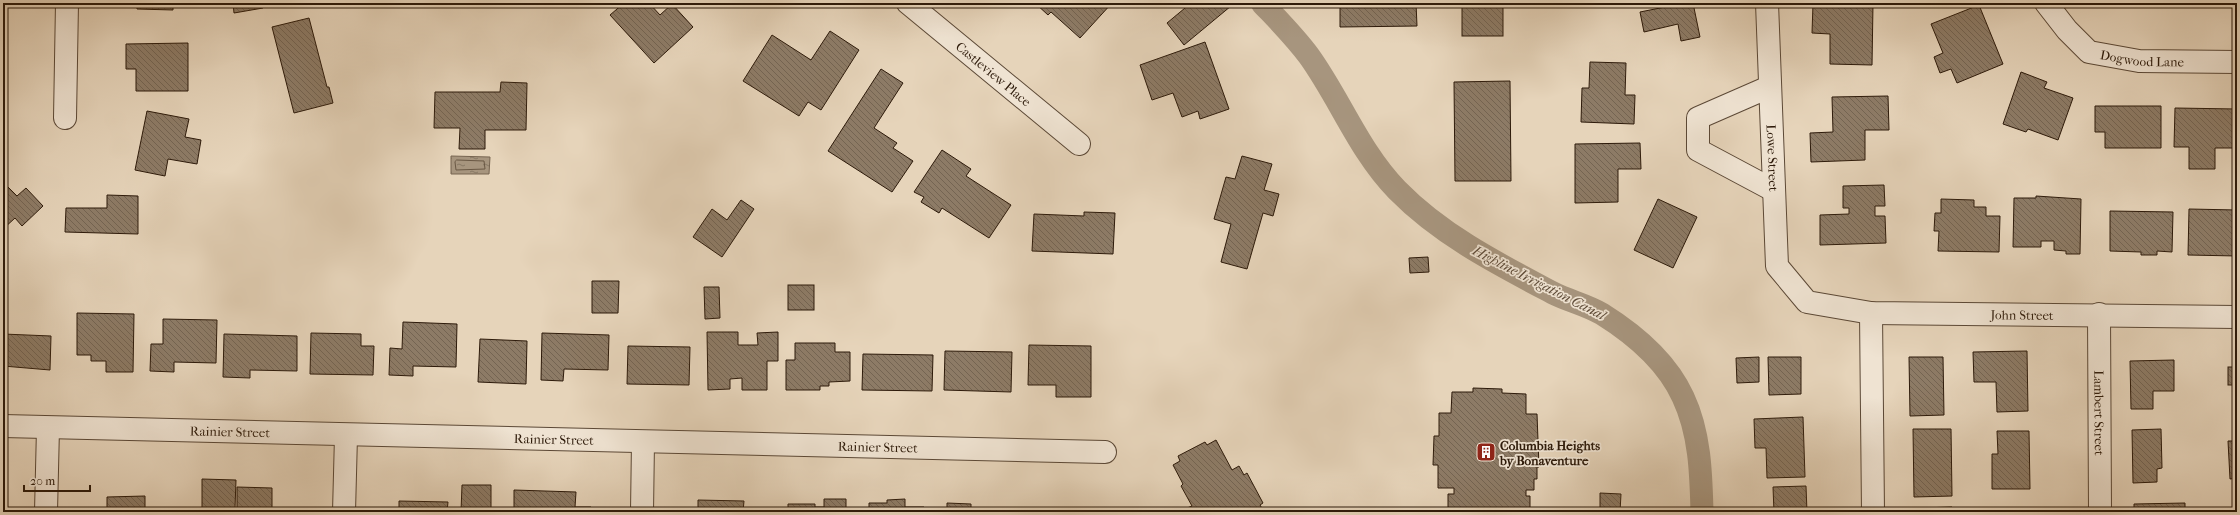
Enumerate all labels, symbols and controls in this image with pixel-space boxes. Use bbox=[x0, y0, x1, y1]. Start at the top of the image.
street label: Castleview Place bbox=[953, 38, 1035, 109]
street label: Dogwood Lane bbox=[2099, 47, 2185, 69]
street label: Lowe Street bbox=[1764, 124, 1782, 192]
water label: Highline Irrigation Canal bbox=[1469, 242, 1609, 325]
street label: John Street bbox=[1989, 307, 2054, 322]
street label: Lambert Street bbox=[2092, 370, 2107, 456]
street label: Rainier Street bbox=[190, 423, 270, 440]
street label: Rainier Street bbox=[514, 431, 594, 447]
street label: Rainier Street bbox=[838, 438, 918, 455]
place label: Columbia Heights by Bonaventure bbox=[1499, 438, 1600, 469]
building icon: Columbia Heights by Bonaventure bbox=[1475, 441, 1497, 463]
scale bar bbox=[24, 467, 90, 493]
text: 20 m bbox=[30, 474, 55, 488]

